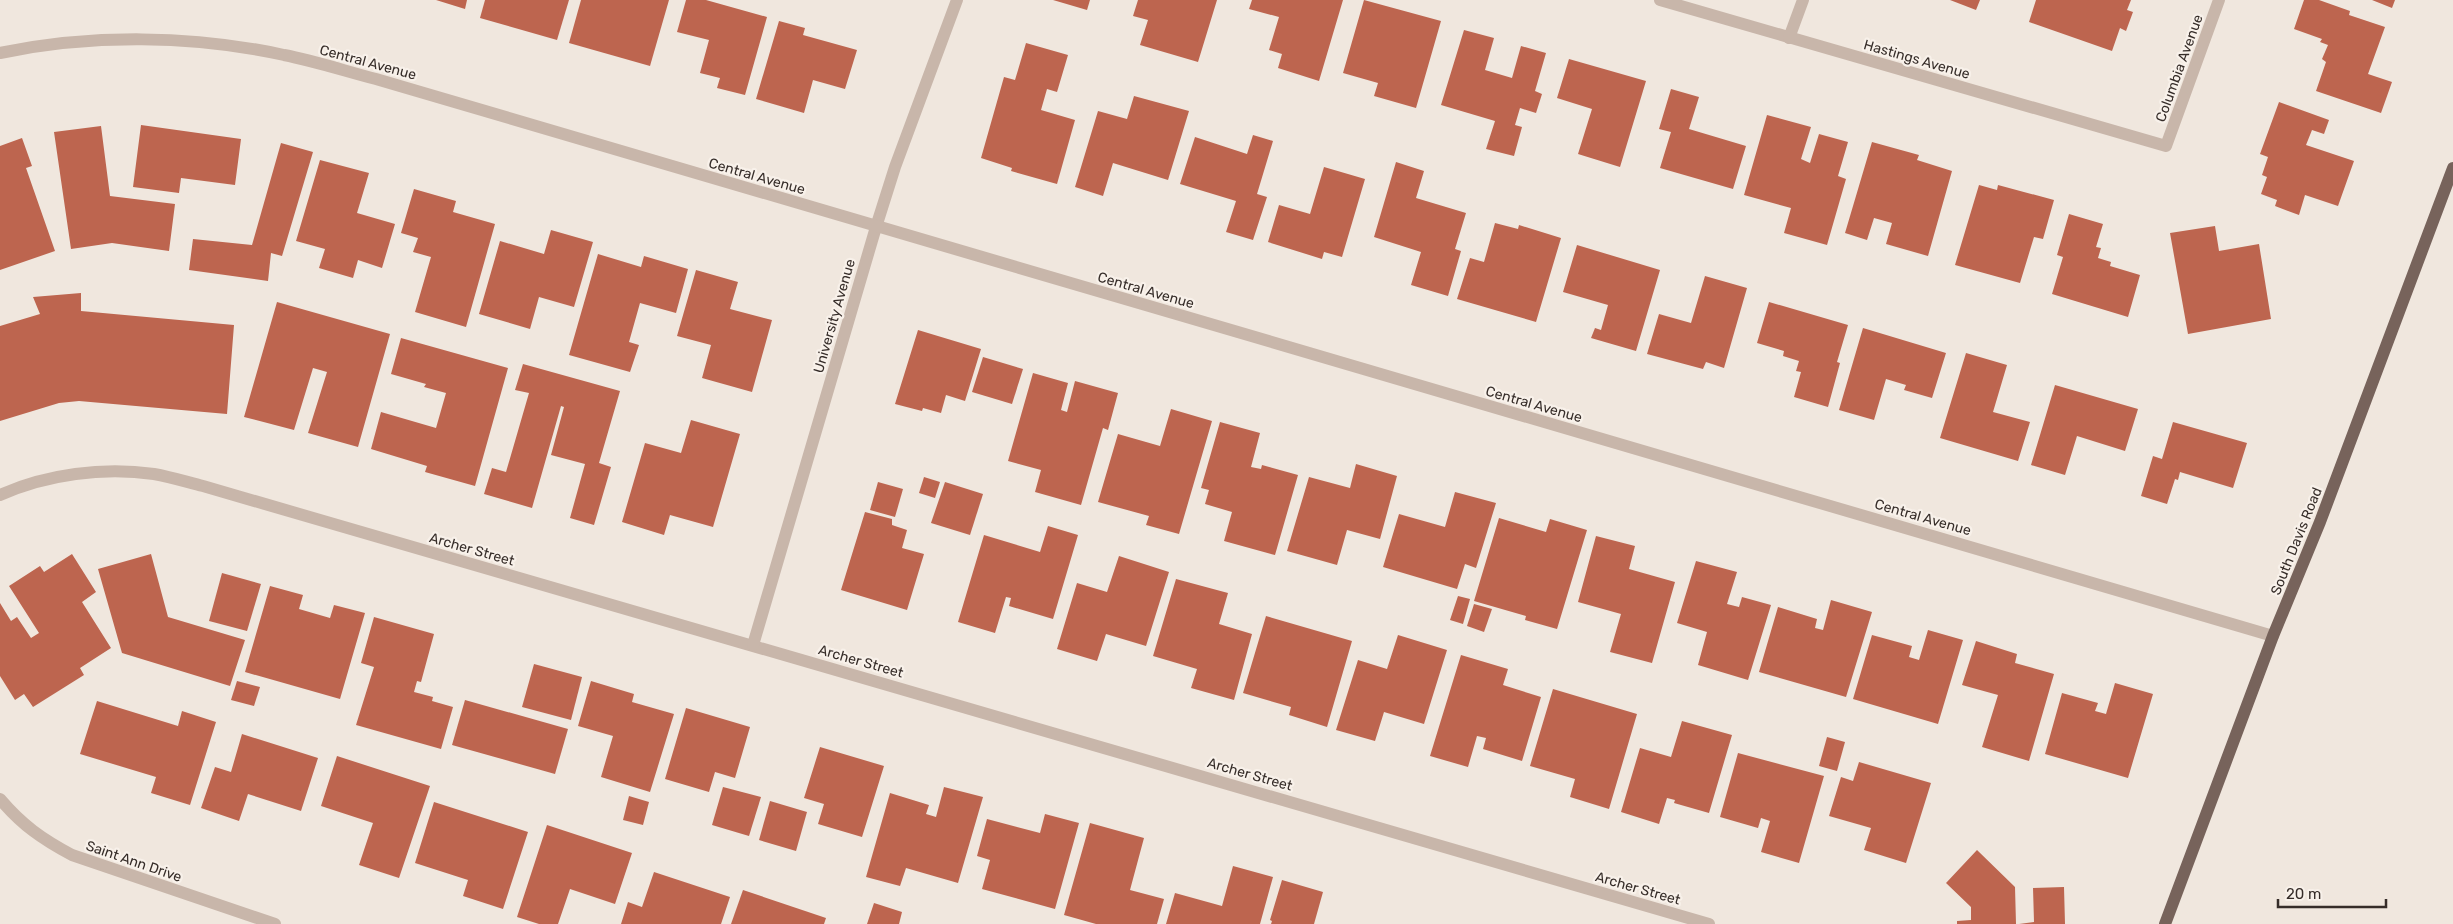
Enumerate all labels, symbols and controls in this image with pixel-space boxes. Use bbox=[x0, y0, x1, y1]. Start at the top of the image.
street label: Columbia Avenue bbox=[2152, 12, 2207, 124]
street label: Hastings Avenue bbox=[1862, 36, 1972, 83]
street label: Central Avenue bbox=[318, 41, 418, 84]
street label: Central Avenue bbox=[707, 155, 807, 198]
street label: University Avenue bbox=[810, 257, 859, 375]
street label: Central Avenue bbox=[1096, 269, 1196, 312]
street label: Central Avenue bbox=[1484, 383, 1584, 426]
street label: South Davis Road bbox=[2267, 485, 2326, 598]
street label: Central Avenue bbox=[1873, 496, 1973, 539]
street label: Archer Street bbox=[427, 529, 517, 570]
street label: Archer Street bbox=[816, 641, 906, 682]
street label: Archer Street bbox=[1205, 754, 1295, 795]
street label: Saint Ann Drive bbox=[84, 837, 184, 886]
street label: Archer Street bbox=[1593, 868, 1683, 909]
scale bar bbox=[2278, 876, 2386, 908]
text: 20 m bbox=[2286, 885, 2321, 903]

